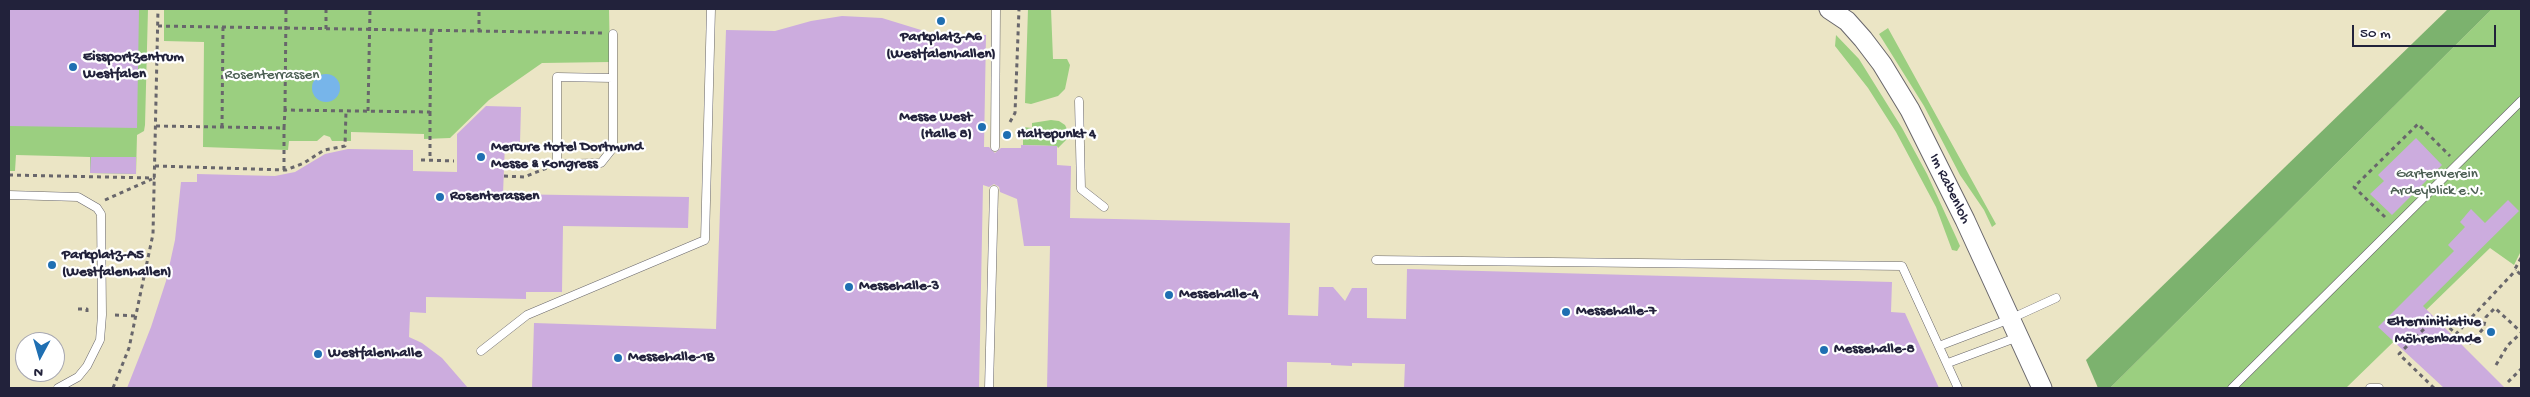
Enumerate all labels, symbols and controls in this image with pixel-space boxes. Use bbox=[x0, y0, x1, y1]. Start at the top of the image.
marker: Parkplatz-A6 (Westfalenhallen) bbox=[935, 15, 947, 27]
scale bar bbox=[2355, 15, 2499, 47]
text: 50 m bbox=[2360, 25, 2391, 43]
place label: Parkplatz-A6 (Westfalenhallen) bbox=[886, 29, 996, 64]
place label: Eissportzentrum Westfalen bbox=[83, 49, 184, 84]
marker: Eissportzentrum Westfalen bbox=[67, 61, 79, 73]
park label: Rosenterrassen bbox=[225, 67, 319, 85]
place label: Messe West (Halle 8) bbox=[899, 109, 972, 144]
marker: Messe West (Halle 8) bbox=[976, 121, 988, 133]
place label: Haltepunkt 4 bbox=[1017, 126, 1096, 144]
marker: Haltepunkt 4 bbox=[1001, 129, 1013, 141]
place label: Mercure Hotel Dortmund Messe & Kongress bbox=[491, 139, 643, 174]
marker: Mercure Hotel Dortmund Messe & Kongress bbox=[475, 151, 487, 163]
street label: Im Rabenloh bbox=[1924, 151, 1974, 227]
park label: Gartenverein Ardeyblick e.V. bbox=[2390, 166, 2484, 201]
place label: Rosenterassen bbox=[450, 188, 539, 206]
marker: Rosenterassen bbox=[434, 191, 446, 203]
place label: Parkplatz-A5 (Westfalenhallen) bbox=[62, 247, 172, 282]
marker: Parkplatz-A5 (Westfalenhallen) bbox=[46, 259, 58, 271]
place label: Messehalle-3 bbox=[859, 278, 939, 296]
marker: Messehalle-3 bbox=[843, 281, 855, 293]
place label: Messehalle-4 bbox=[1179, 286, 1258, 304]
marker: Messehalle-4 bbox=[1163, 289, 1175, 301]
place label: Messehalle-7 bbox=[1576, 303, 1656, 321]
marker: Messehalle-7 bbox=[1560, 306, 1572, 318]
place label: Elterninitiative Möhrenbande bbox=[2387, 314, 2481, 349]
marker: Elterninitiative Möhrenbande bbox=[2485, 326, 2497, 338]
north arrow bbox=[15, 332, 65, 382]
place label: Messehalle-8 bbox=[1834, 341, 1915, 359]
marker: Messehalle-8 bbox=[1818, 344, 1830, 356]
place label: Westfalenhalle bbox=[328, 345, 422, 363]
marker: Westfalenhalle bbox=[312, 348, 324, 360]
place label: Messehalle-1B bbox=[628, 349, 714, 367]
marker: Messehalle-1B bbox=[612, 352, 624, 364]
text: N bbox=[33, 362, 44, 380]

